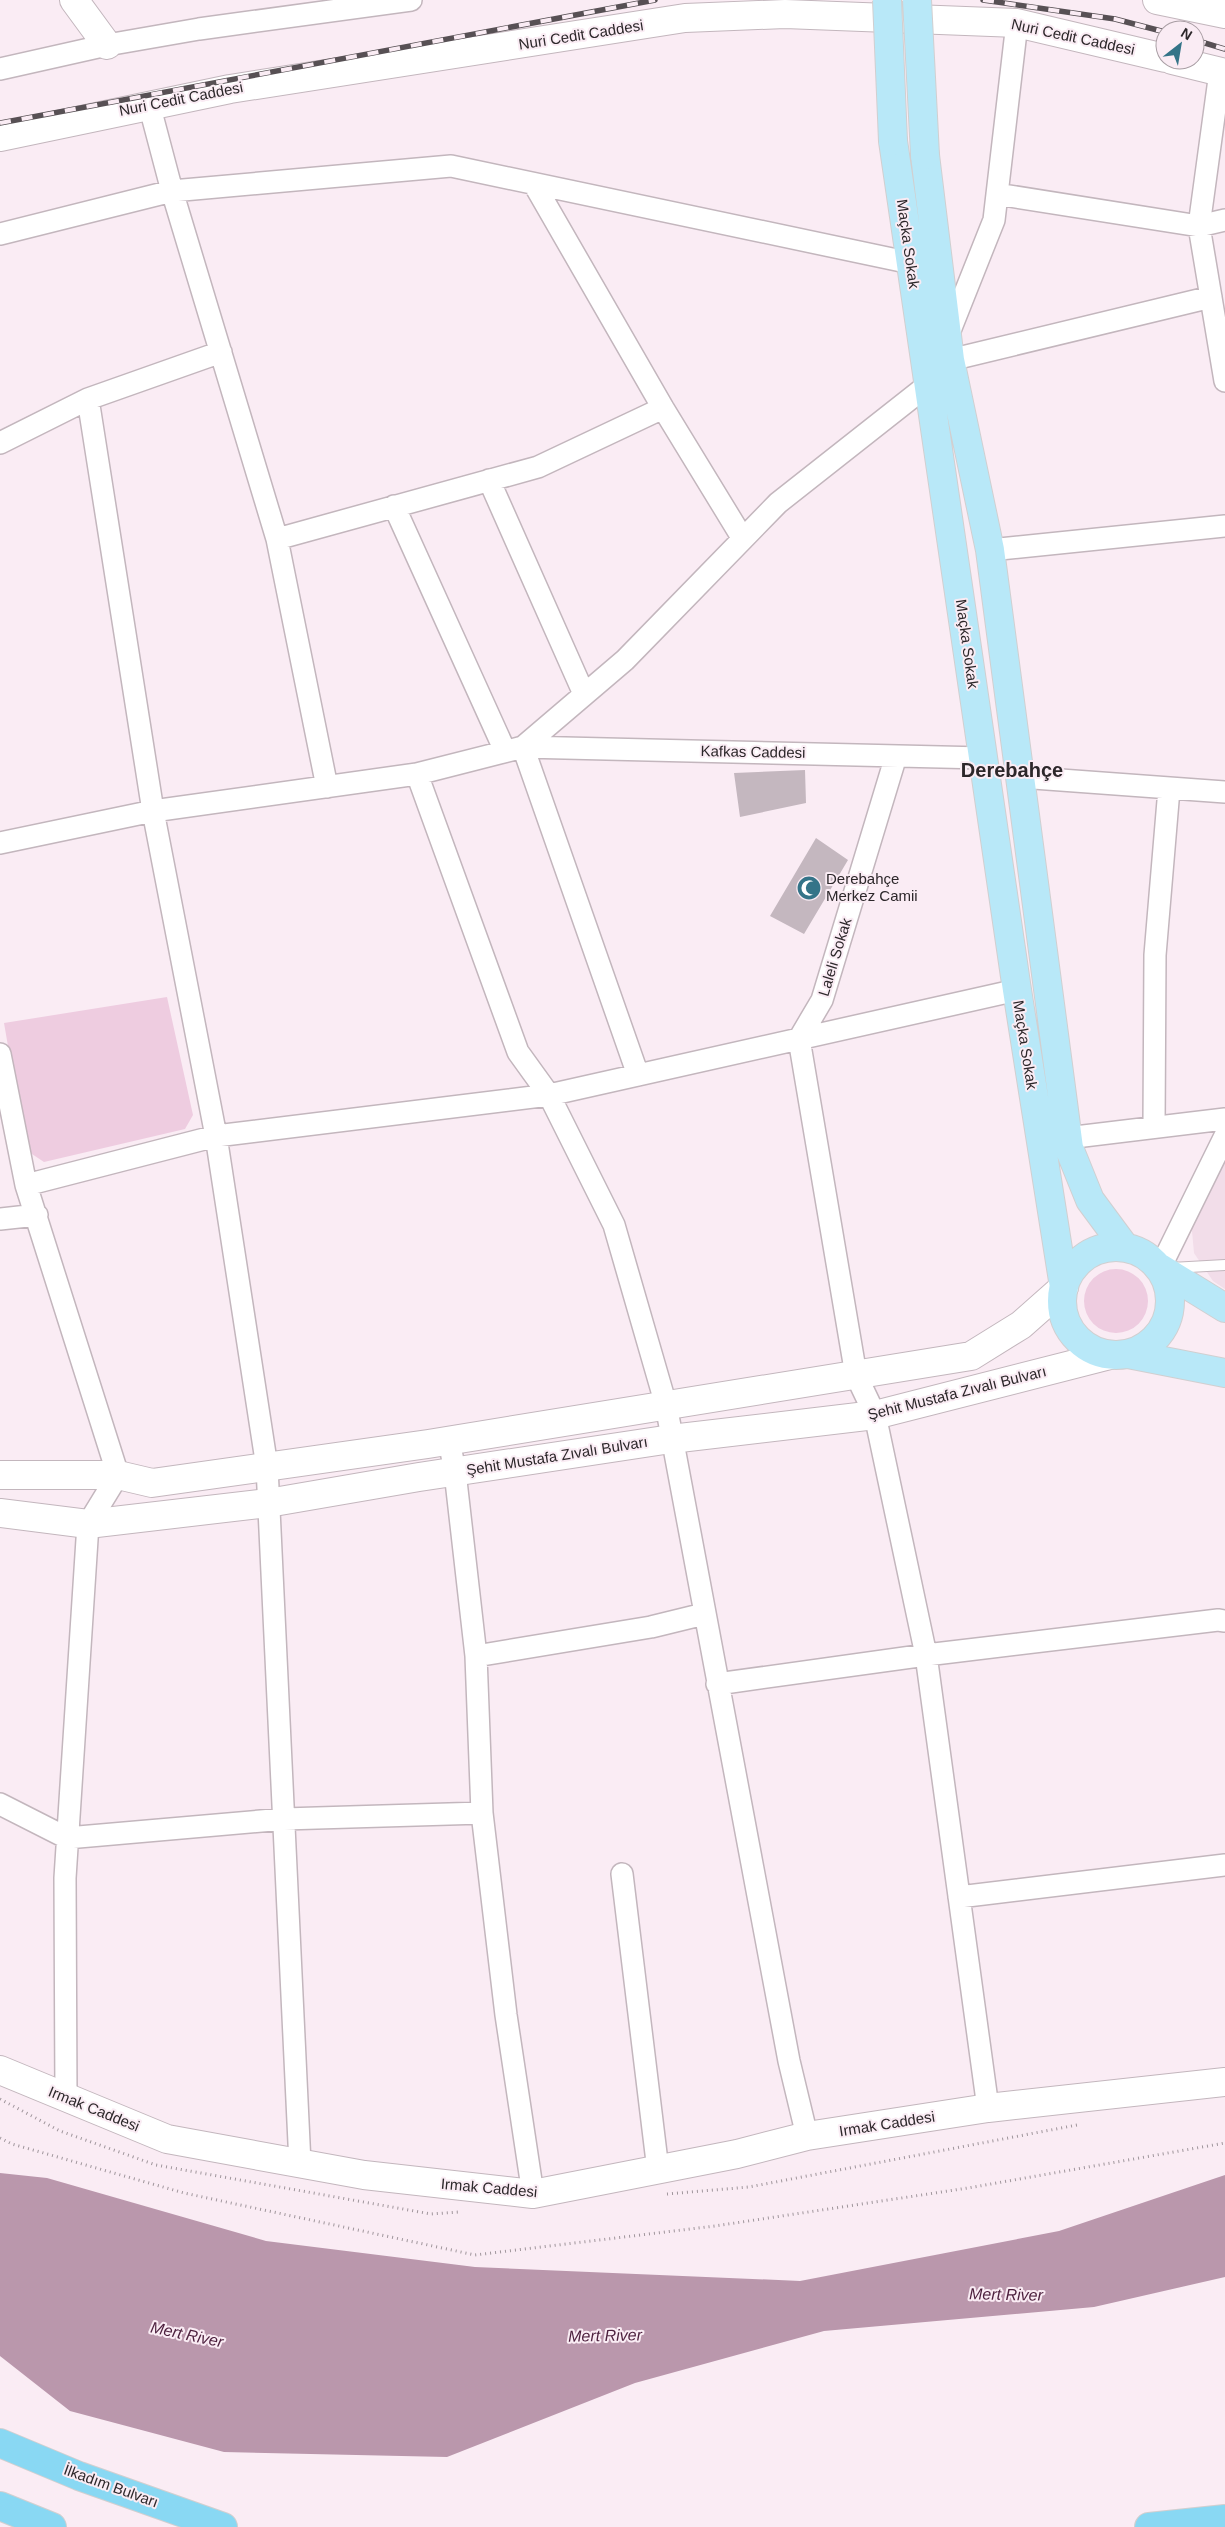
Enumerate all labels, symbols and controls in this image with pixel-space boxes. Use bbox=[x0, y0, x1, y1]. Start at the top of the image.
street label: Nuri Cedit Caddesi bbox=[1010, 15, 1136, 58]
street label: Nuri Cedit Caddesi bbox=[517, 16, 644, 53]
north arrow bbox=[1155, 20, 1205, 70]
text: N bbox=[1178, 24, 1195, 43]
street label: Nuri Cedit Caddesi bbox=[117, 78, 244, 119]
street label: Maçka Sokak bbox=[894, 198, 923, 290]
street label: Maçka Sokak bbox=[953, 598, 982, 690]
street label: Kafkas Caddesi bbox=[700, 742, 806, 761]
district label: Derebahçe bbox=[961, 759, 1063, 781]
place label: Derebahçe Merkez Camii bbox=[826, 870, 918, 904]
mosque icon: Derebahçe Merkez Camii bbox=[796, 875, 822, 901]
street label: Laleli Sokak bbox=[815, 915, 855, 998]
street label: Maçka Sokak bbox=[1010, 999, 1041, 1091]
street label: Şehit Mustafa Zıvalı Bulvarı bbox=[866, 1362, 1048, 1423]
street label: Şehit Mustafa Zıvalı Bulvarı bbox=[465, 1433, 649, 1478]
street label: Irmak Caddesi bbox=[46, 2083, 142, 2135]
street label: Irmak Caddesi bbox=[838, 2108, 936, 2139]
street label: Irmak Caddesi bbox=[440, 2175, 538, 2200]
water label: Mert River bbox=[969, 2285, 1044, 2304]
water label: Mert River bbox=[149, 2319, 225, 2351]
water label: Mert River bbox=[568, 2326, 643, 2345]
street label: İlkadım Bulvarı bbox=[62, 2461, 161, 2510]

